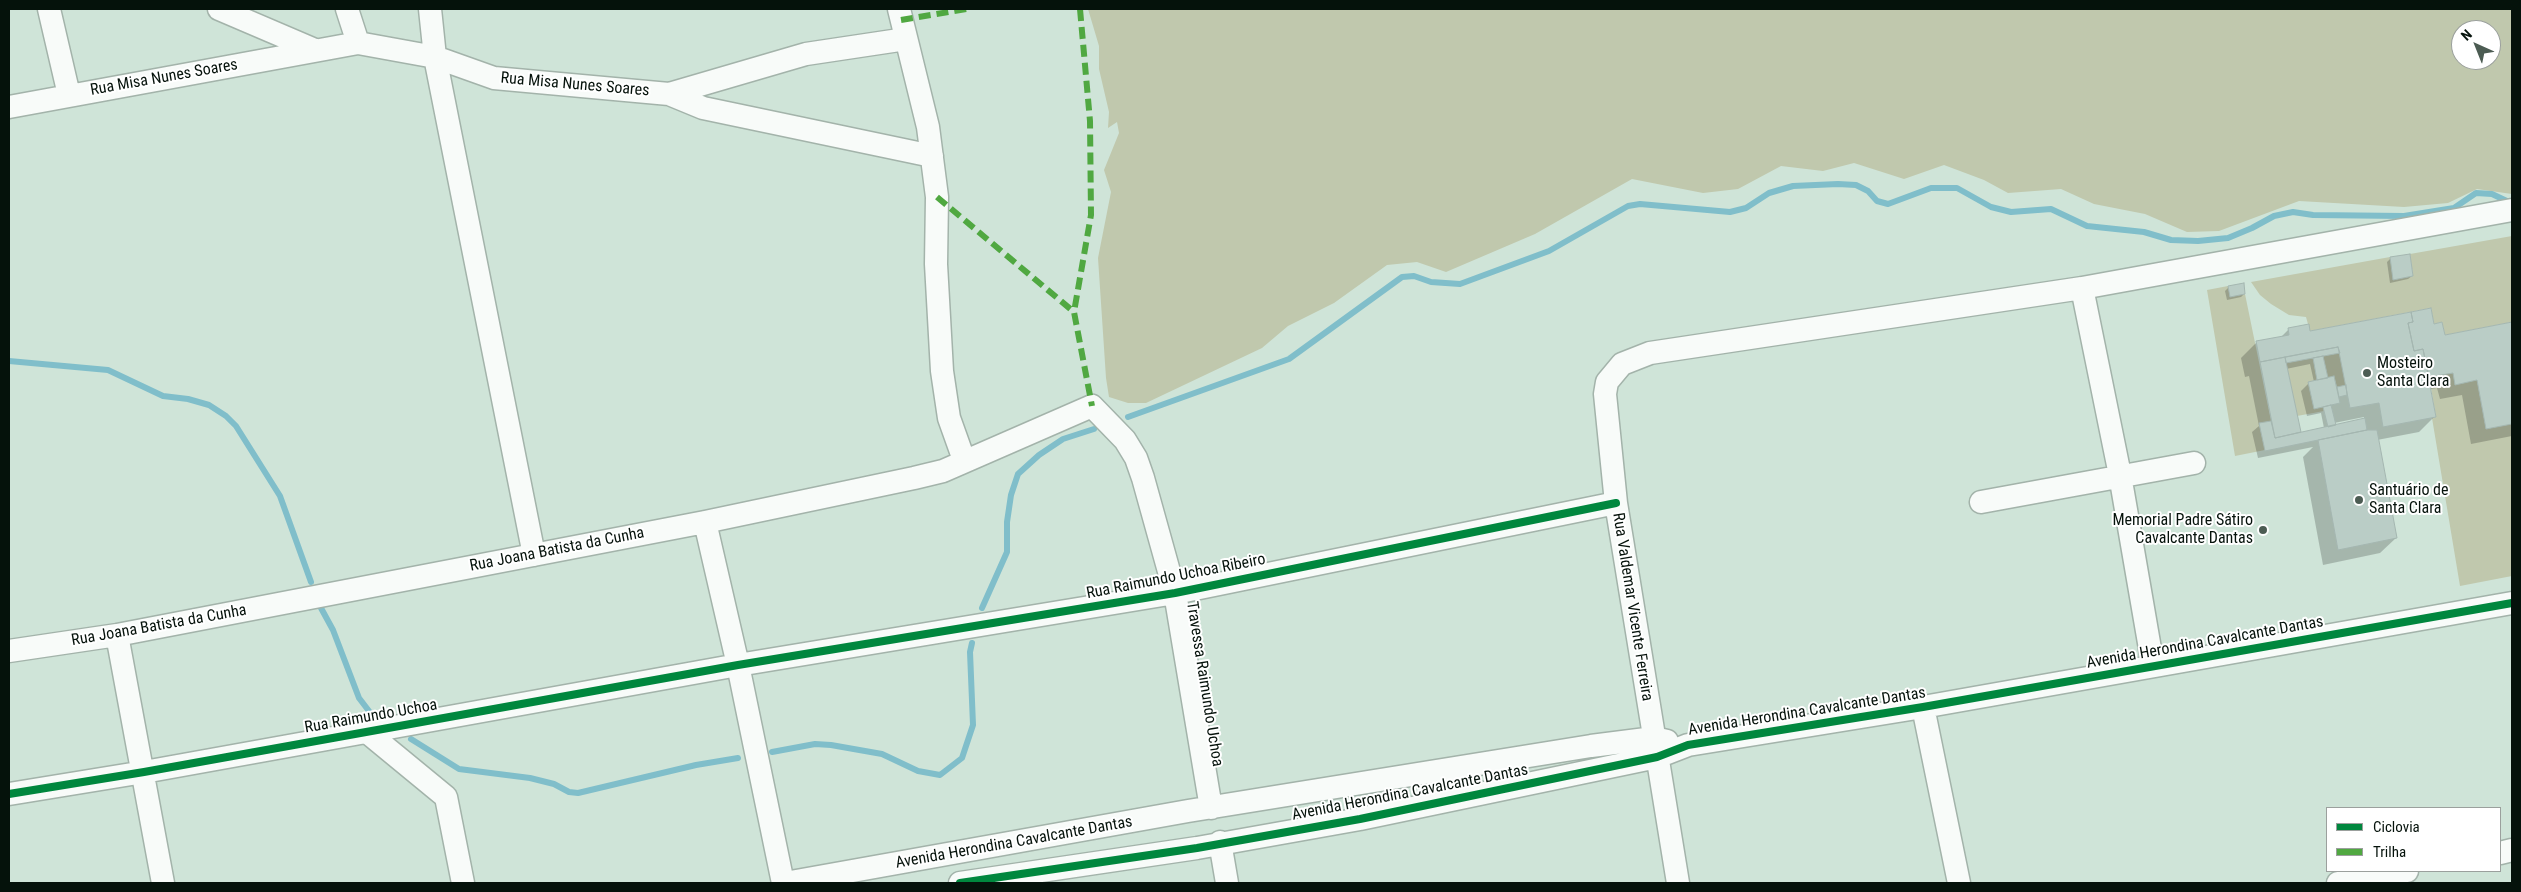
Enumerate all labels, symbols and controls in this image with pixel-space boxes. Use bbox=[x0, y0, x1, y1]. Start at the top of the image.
north arrow bbox=[2451, 20, 2501, 70]
text: N bbox=[2458, 26, 2475, 44]
street label: Rua Misa Nunes Soares bbox=[89, 56, 239, 100]
street label: Rua Misa Nunes Soares bbox=[500, 69, 650, 101]
place label: Mosteiro Santa Clara bbox=[2377, 354, 2449, 392]
marker: Mosteiro Santa Clara bbox=[2361, 367, 2373, 379]
place label: Santuário de Santa Clara bbox=[2369, 481, 2449, 519]
marker: Santuário de Santa Clara bbox=[2353, 494, 2365, 506]
street label: Rua Valdemar Vicente Ferreira bbox=[1608, 511, 1656, 703]
place label: Memorial Padre Sátiro Cavalcante Dantas bbox=[2112, 511, 2253, 549]
street label: Rua Joana Batista da Cunha bbox=[468, 524, 646, 576]
marker: Memorial Padre Sátiro Cavalcante Dantas bbox=[2257, 524, 2269, 536]
street label: Rua Raimundo Uchoa Ribeiro bbox=[1085, 550, 1267, 604]
street label: Travessa Raimundo Uchoa bbox=[1181, 600, 1227, 768]
street label: Rua Joana Batista da Cunha bbox=[70, 601, 248, 651]
street label: Avenida Herondina Cavalcante Dantas bbox=[2085, 613, 2325, 673]
street label: Avenida Herondina Cavalcante Dantas bbox=[1687, 684, 1927, 740]
street label: Rua Raimundo Uchoa bbox=[303, 696, 439, 738]
street label: Avenida Herondina Cavalcante Dantas bbox=[1290, 761, 1530, 825]
legend bbox=[2326, 807, 2501, 872]
street label: Avenida Herondina Cavalcante Dantas bbox=[894, 813, 1134, 873]
text: Ciclovia bbox=[2373, 818, 2420, 836]
text: Trilha bbox=[2373, 843, 2406, 861]

